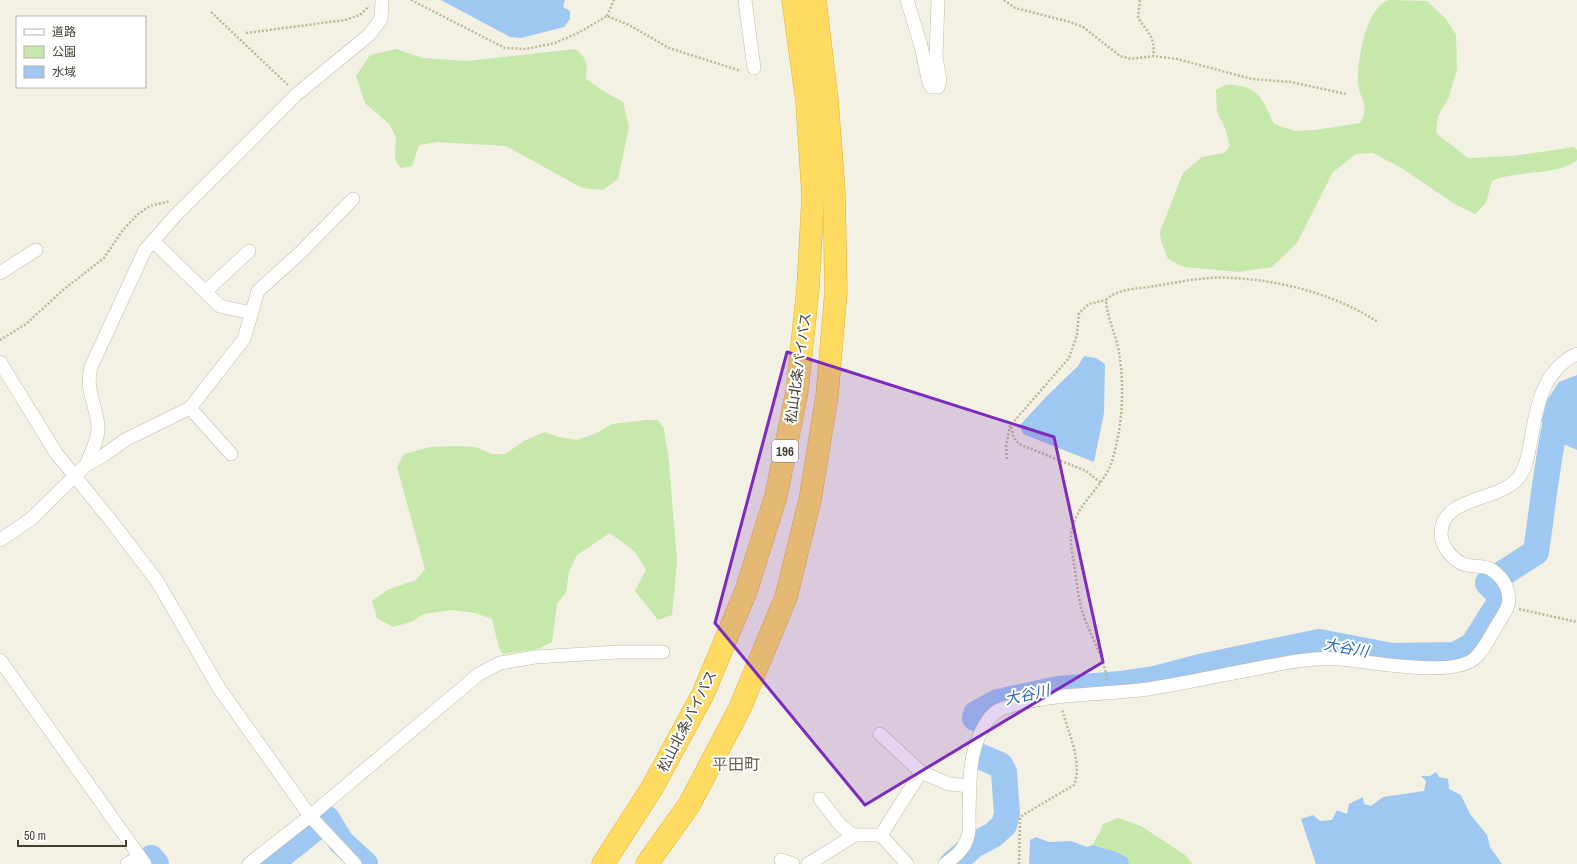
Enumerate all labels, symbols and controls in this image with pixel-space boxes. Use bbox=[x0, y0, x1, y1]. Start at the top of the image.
legend bbox=[16, 16, 146, 88]
text: 道路 bbox=[52, 24, 76, 40]
text: 公園 bbox=[52, 44, 76, 60]
text: 水域 bbox=[52, 64, 76, 80]
street label: 松山北条バイパス bbox=[781, 311, 815, 425]
road number: 196 bbox=[772, 440, 798, 462]
water label: 大谷川 bbox=[1322, 633, 1372, 662]
street label: 松山北条バイパス bbox=[654, 667, 720, 775]
water label: 大谷川 bbox=[1003, 679, 1053, 709]
district label: 平田町 bbox=[712, 753, 760, 775]
scale bar bbox=[18, 822, 126, 848]
text: 50 m bbox=[24, 828, 46, 844]

